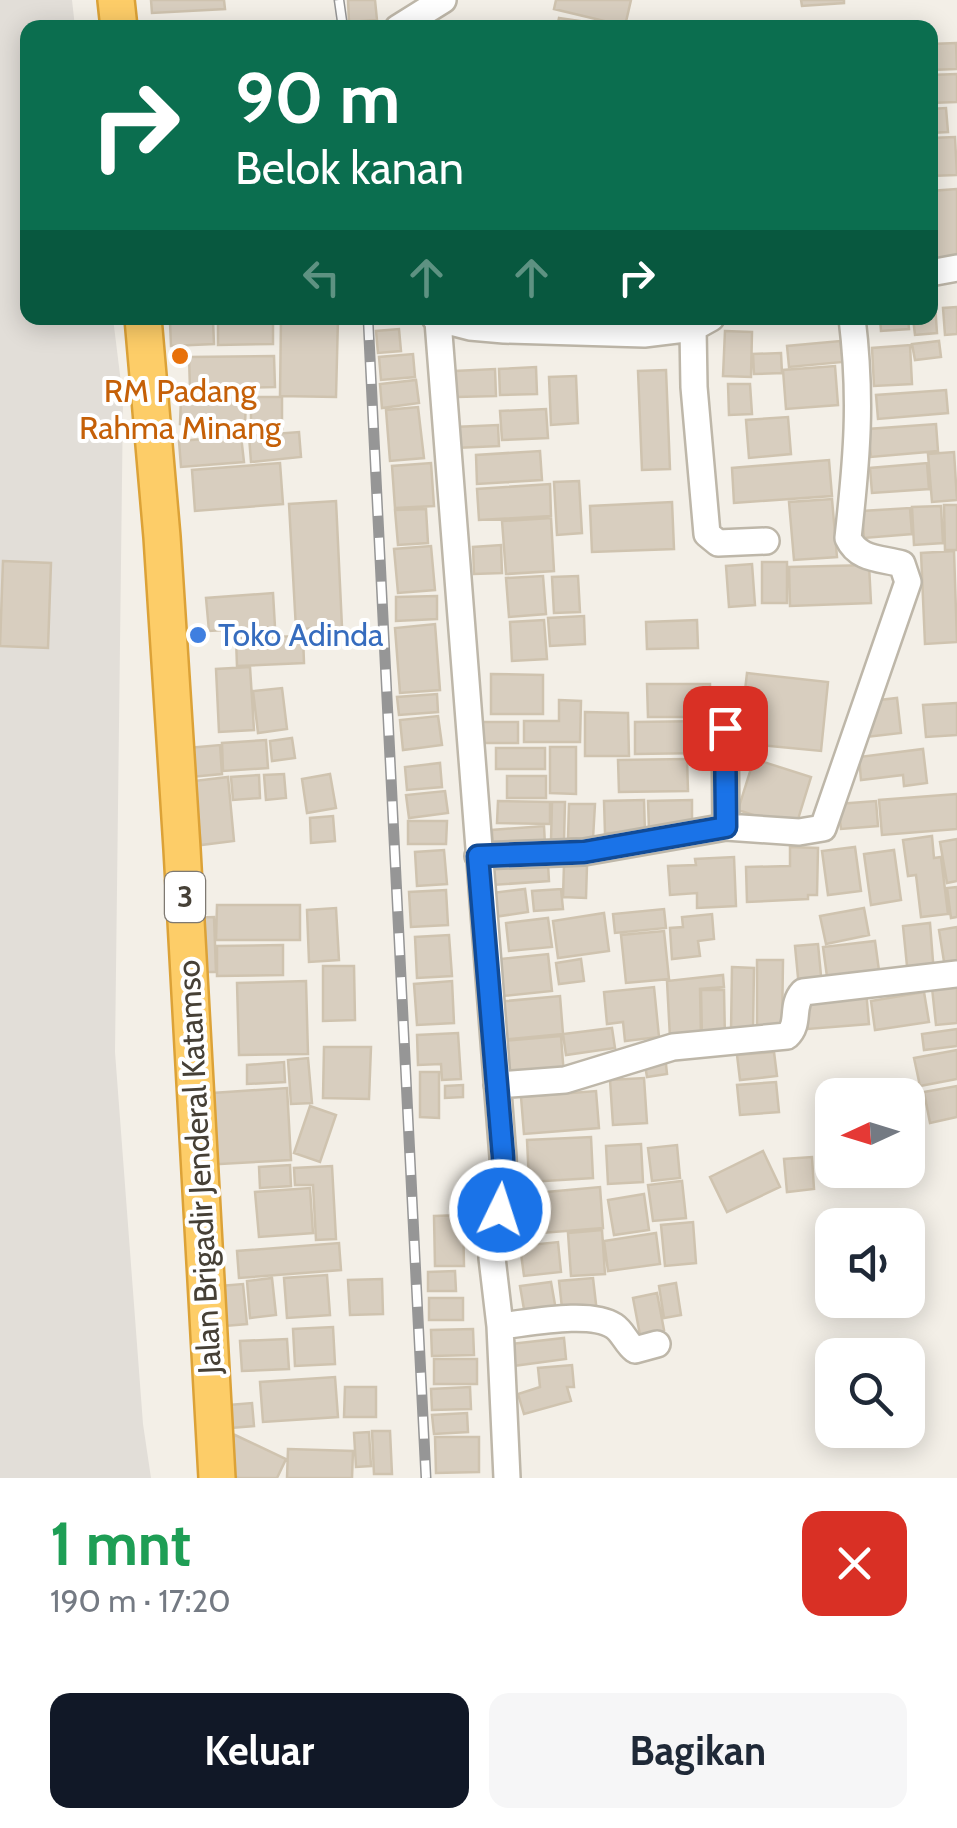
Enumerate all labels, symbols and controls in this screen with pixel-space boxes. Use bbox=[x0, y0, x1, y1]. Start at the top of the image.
text: 90 m bbox=[235, 55, 400, 141]
icon: right bbox=[70, 60, 200, 190]
text: Belok kanan bbox=[235, 141, 464, 195]
icon: left bbox=[294, 250, 349, 305]
icon: ahead bbox=[399, 250, 454, 305]
icon: ahead bbox=[504, 250, 559, 305]
icon: right bbox=[609, 250, 664, 305]
marker: RM Padang Rahma Minang bbox=[169, 345, 191, 367]
place label: RM Padang Rahma Minang bbox=[79, 371, 282, 447]
place label: Toko Adinda bbox=[218, 615, 384, 654]
marker: Toko Adinda bbox=[187, 624, 209, 646]
pin bbox=[683, 686, 768, 771]
icon: arrive bbox=[698, 701, 753, 756]
road number: 3 bbox=[165, 872, 205, 922]
street label: Jalan Brigadir Jenderal Katamso bbox=[168, 959, 229, 1376]
north arrow bbox=[815, 1078, 925, 1188]
map controls bbox=[815, 1078, 925, 1448]
position arrow bbox=[448, 1158, 552, 1262]
button: sound bbox=[815, 1208, 925, 1318]
button: search bbox=[815, 1338, 925, 1448]
text: 1 mnt bbox=[50, 1507, 191, 1580]
button: close bbox=[802, 1511, 907, 1616]
text: 190 m · 17:20 bbox=[50, 1581, 231, 1620]
button: Keluar bbox=[50, 1693, 469, 1808]
button: Bagikan bbox=[489, 1693, 907, 1808]

